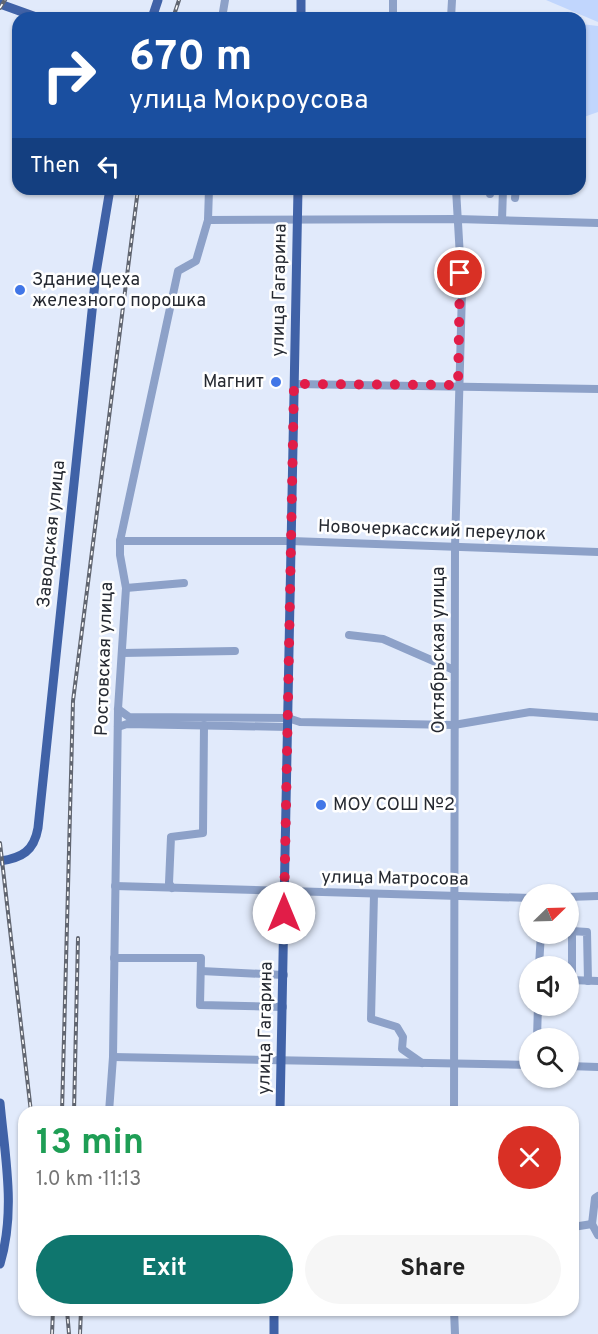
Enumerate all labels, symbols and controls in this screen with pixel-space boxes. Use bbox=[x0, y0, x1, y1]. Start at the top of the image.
text: 670 m bbox=[129, 32, 252, 85]
icon: right bbox=[30, 36, 108, 114]
text: улица Мокроусова bbox=[129, 84, 368, 118]
icon: left bbox=[92, 150, 125, 183]
text: Then bbox=[30, 153, 80, 180]
street label: улица Гагарина bbox=[267, 223, 293, 357]
pin bbox=[434, 247, 485, 298]
icon: arrive bbox=[443, 256, 476, 289]
place label: Здание цеха железного порошка bbox=[32, 269, 206, 313]
marker: Здание цеха железного порошка bbox=[13, 283, 27, 297]
place label: Магнит bbox=[203, 371, 264, 394]
marker: Магнит bbox=[269, 375, 283, 389]
street label: Заводская улица bbox=[33, 459, 71, 609]
street label: Новочеркасский переулок bbox=[317, 516, 547, 546]
street label: Октябрьская улица bbox=[428, 567, 451, 733]
street label: Ростовская улица bbox=[91, 581, 119, 737]
place label: МОУ СОШ №2 bbox=[333, 794, 455, 817]
marker: МОУ СОШ №2 bbox=[314, 798, 328, 812]
street label: улица Матросова bbox=[321, 866, 469, 892]
position arrow bbox=[252, 881, 316, 945]
north arrow bbox=[519, 884, 579, 944]
map controls bbox=[519, 884, 579, 1088]
button: sound bbox=[519, 956, 579, 1016]
street label: улица Гагарина bbox=[253, 961, 279, 1095]
button: search bbox=[519, 1028, 579, 1088]
text: 13 min bbox=[36, 1121, 144, 1167]
button: close bbox=[498, 1126, 561, 1189]
text: 1.0 km · 11:13 bbox=[36, 1167, 141, 1193]
button: Exit bbox=[36, 1235, 293, 1304]
button: Share bbox=[305, 1235, 561, 1304]

